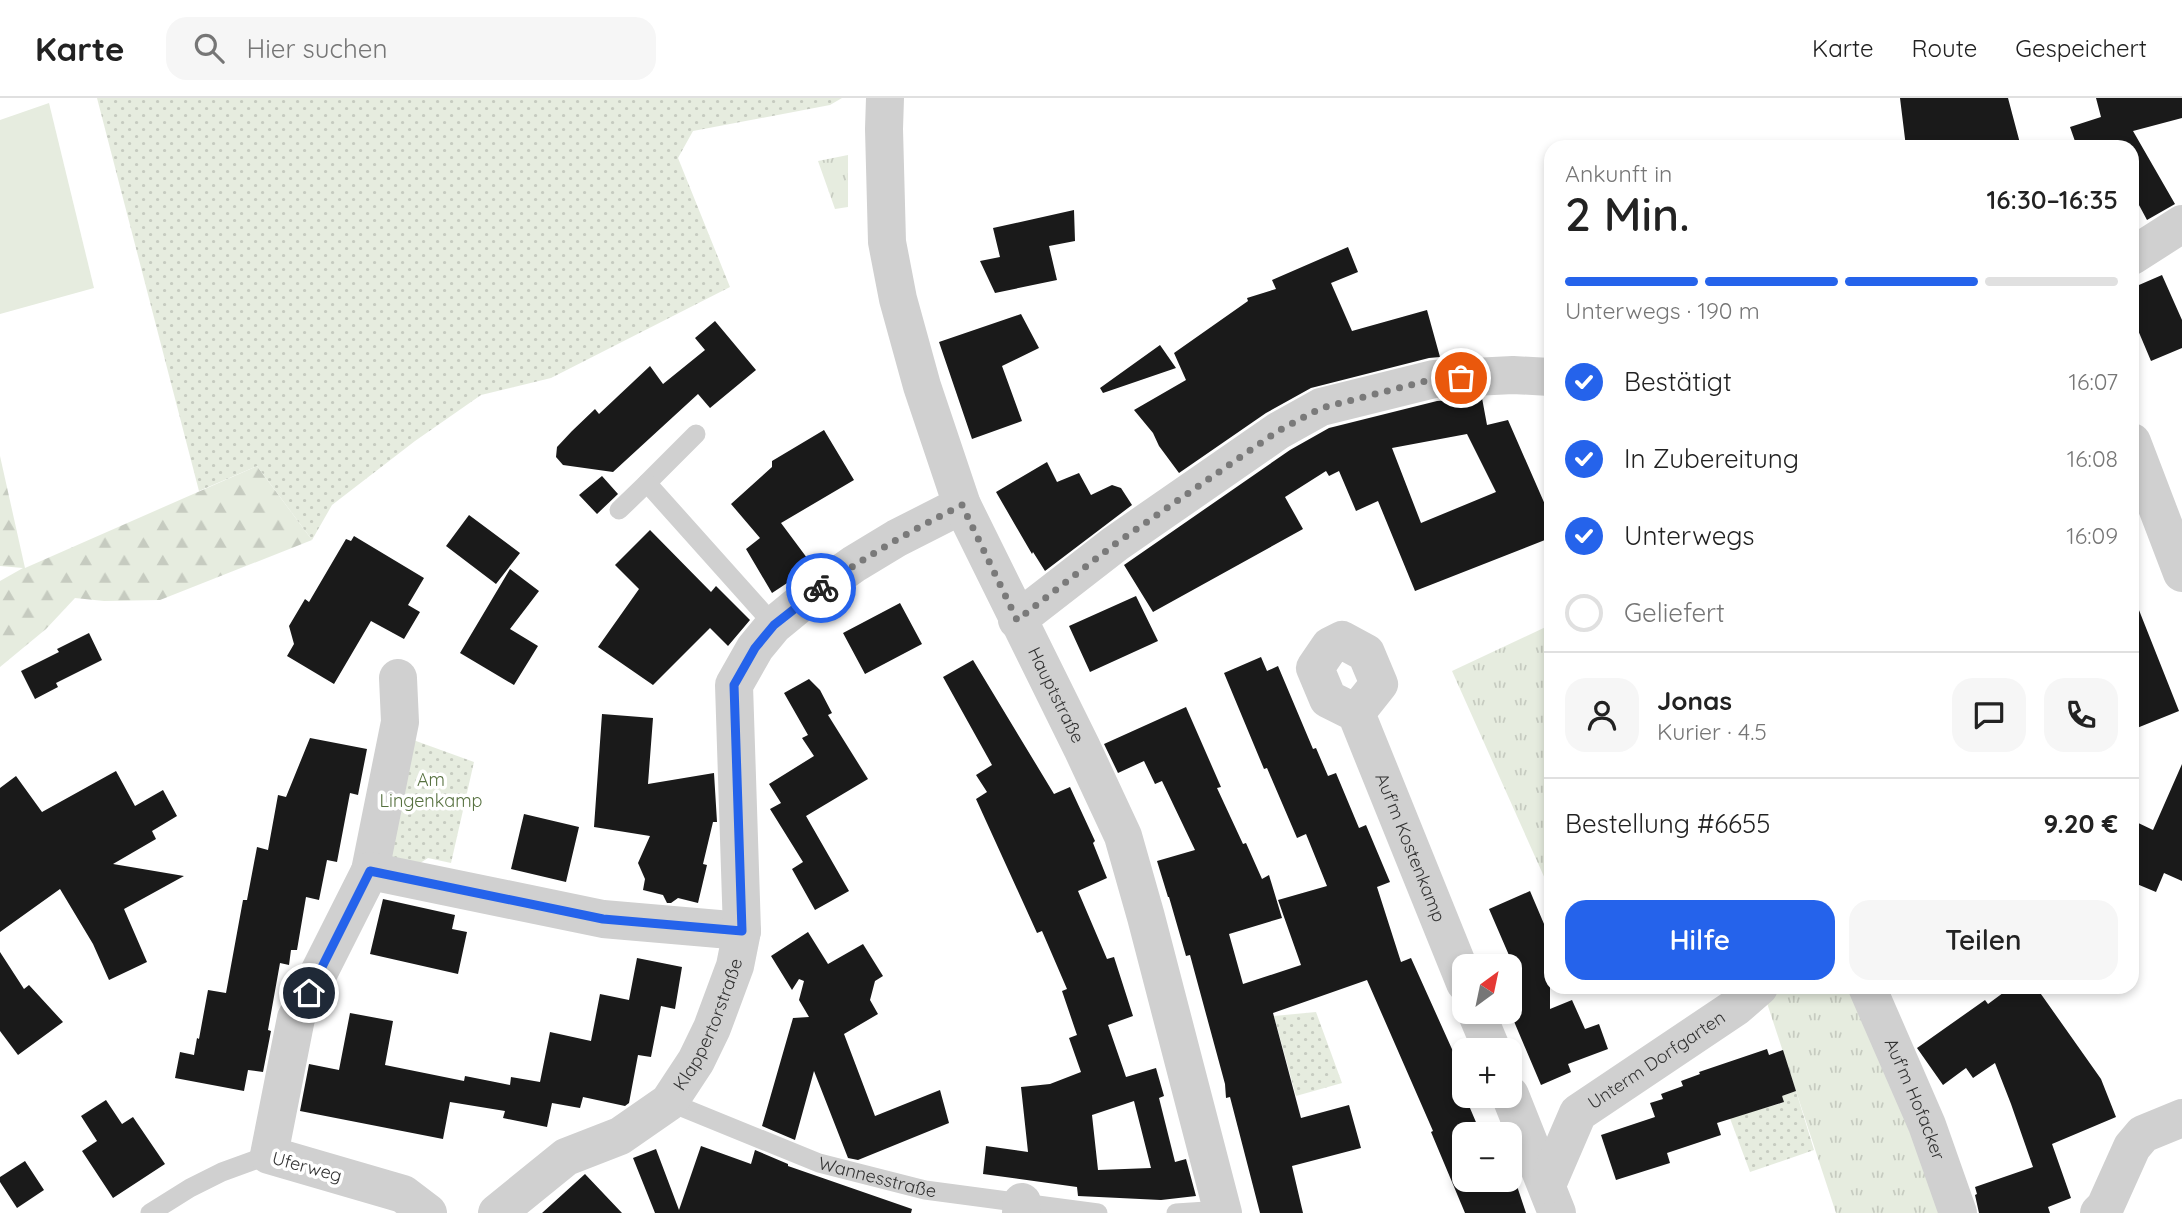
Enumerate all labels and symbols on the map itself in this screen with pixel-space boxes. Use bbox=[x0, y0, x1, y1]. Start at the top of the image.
pin bbox=[1431, 348, 1491, 408]
courier bbox=[786, 553, 856, 623]
street label: Hauptstraße bbox=[1023, 643, 1090, 747]
park label: Am Lingenkamp bbox=[379, 768, 483, 812]
street label: Auf'm Kostenkamp bbox=[1370, 770, 1451, 925]
north arrow bbox=[1452, 954, 1522, 1024]
street label: Klappertorstraße bbox=[668, 956, 747, 1095]
pin bbox=[279, 963, 339, 1023]
street label: Unterm Dorfgarten bbox=[1583, 1006, 1729, 1114]
street label: Auf'm Hofacker bbox=[1880, 1035, 1950, 1163]
street label: Uferweg bbox=[270, 1146, 345, 1187]
street label: Wannesstraße bbox=[816, 1151, 938, 1202]

